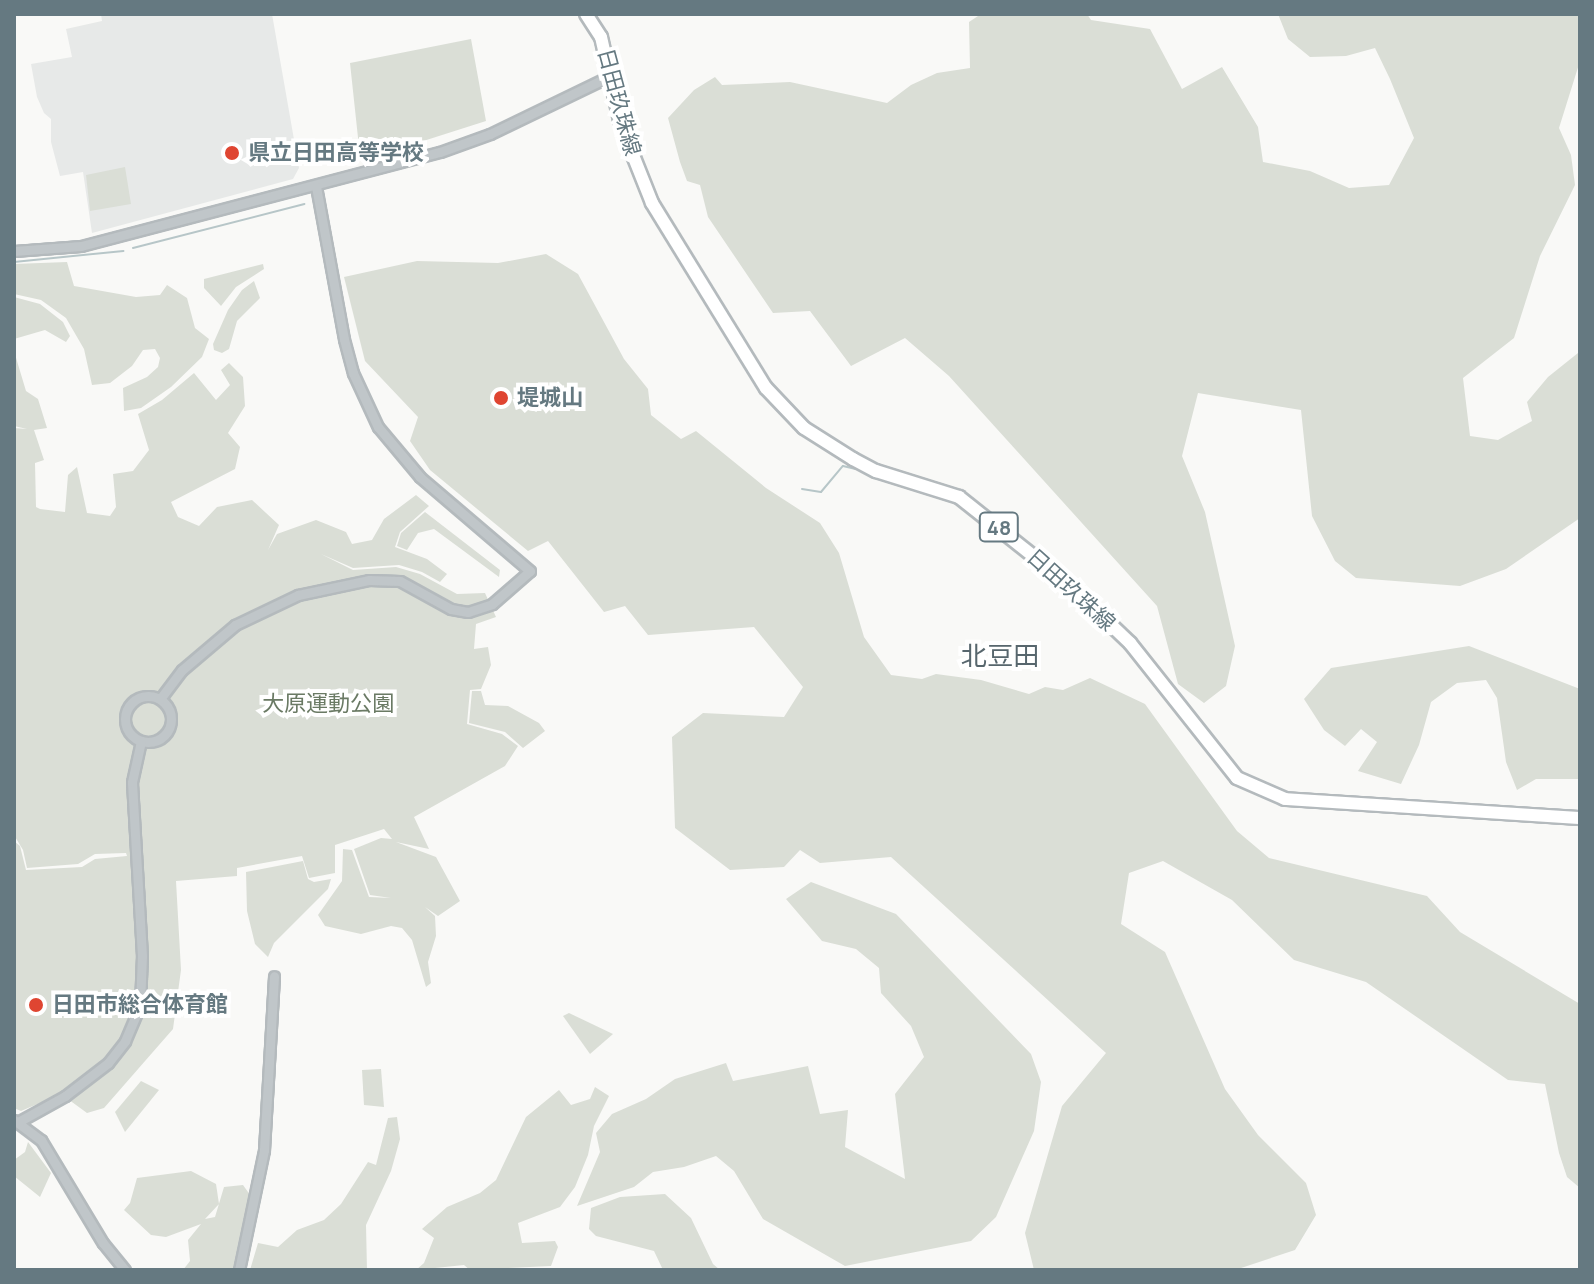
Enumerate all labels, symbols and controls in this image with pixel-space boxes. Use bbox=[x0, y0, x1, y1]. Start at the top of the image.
street label: 日田玖珠線 bbox=[592, 45, 646, 159]
place label: 県立日田高等学校 bbox=[248, 140, 424, 166]
marker: 県立日田高等学校 bbox=[223, 144, 241, 162]
place label: 堤城山 bbox=[517, 385, 583, 411]
marker: 堤城山 bbox=[492, 389, 510, 407]
road number: 48 bbox=[977, 511, 1021, 543]
street label: 日田玖珠線 bbox=[1021, 543, 1121, 637]
district label: 北豆田 bbox=[961, 640, 1039, 672]
park label: 大原運動公園 bbox=[262, 691, 394, 717]
place label: 日田市総合体育館 bbox=[52, 992, 228, 1018]
marker: 日田市総合体育館 bbox=[27, 996, 45, 1014]

